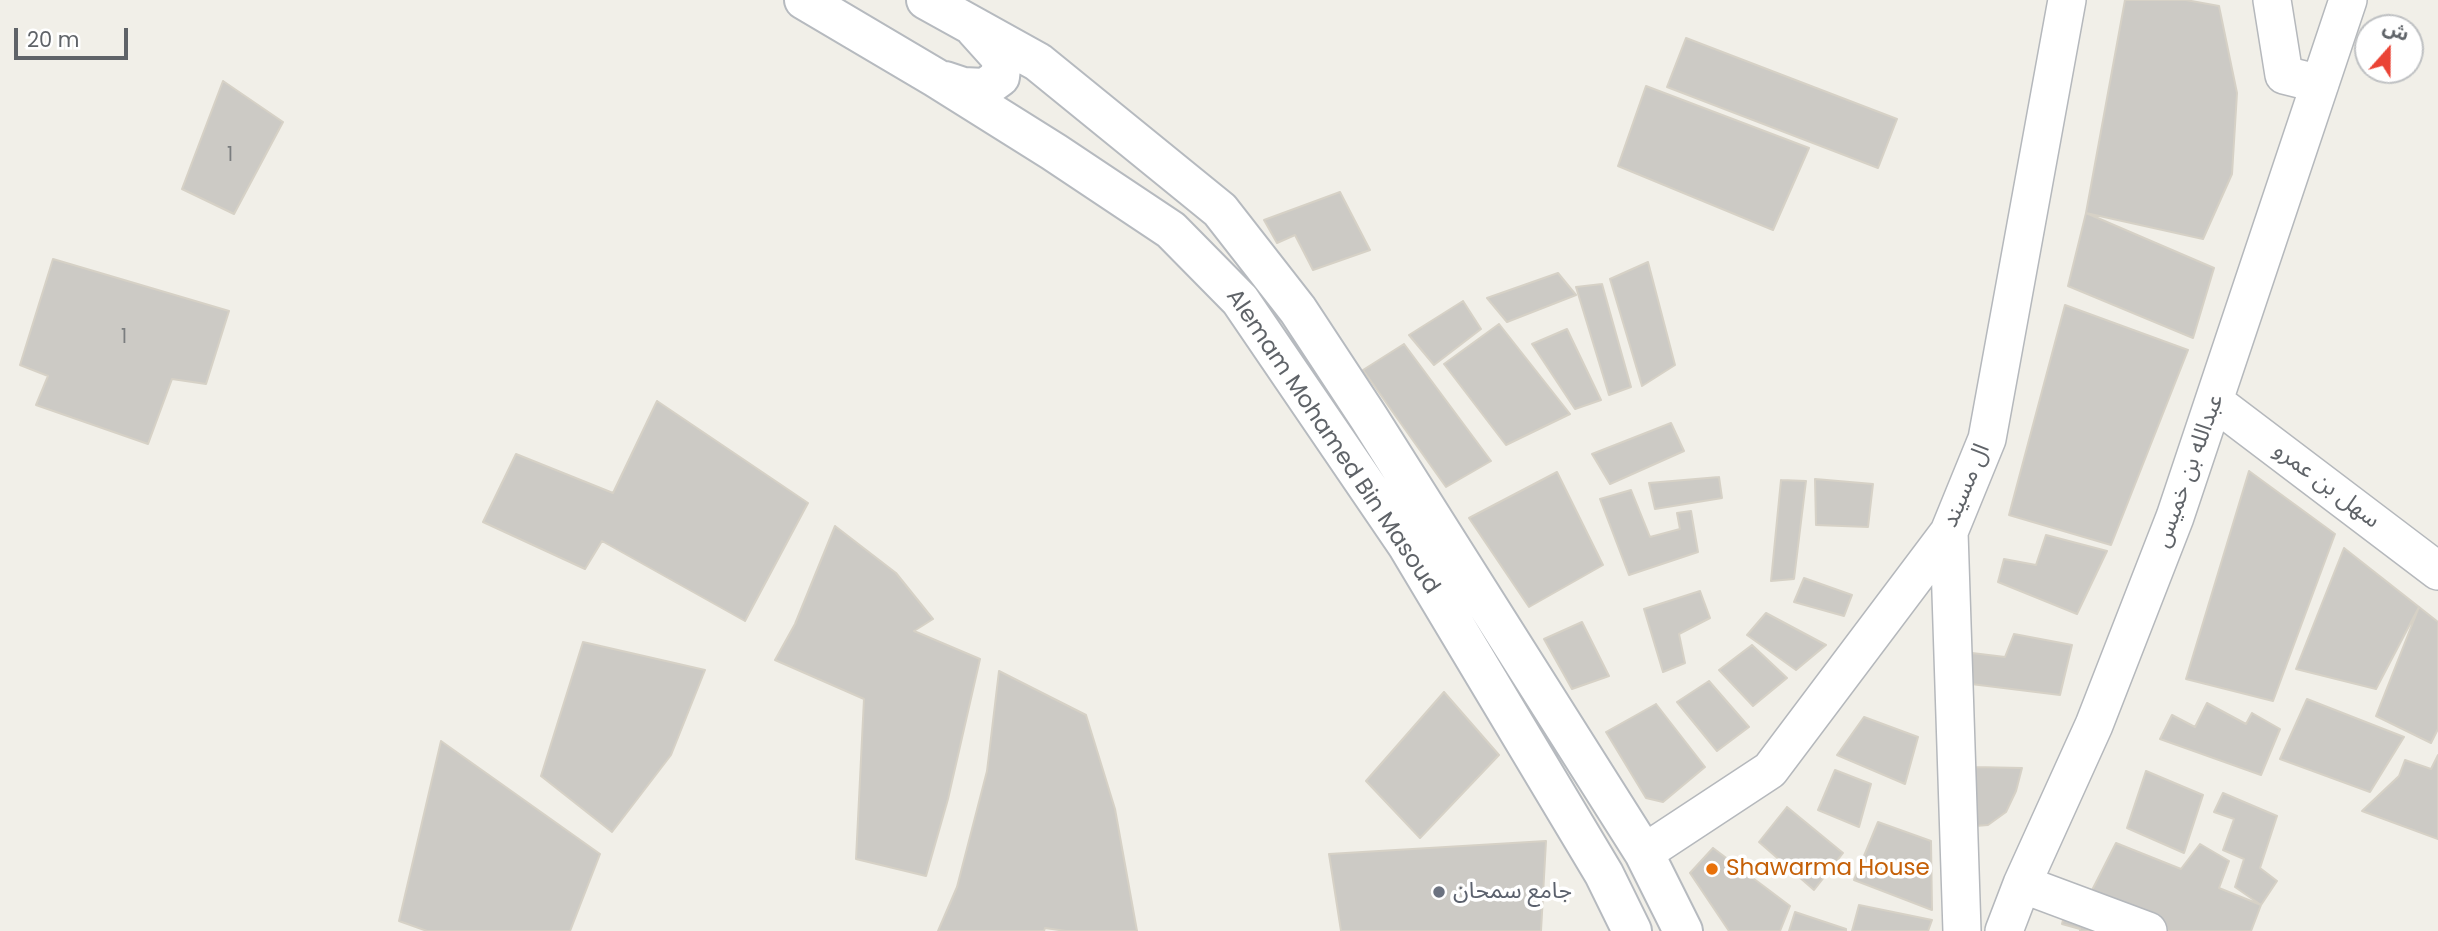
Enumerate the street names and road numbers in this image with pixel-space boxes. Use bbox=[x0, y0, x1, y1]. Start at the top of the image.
street label: Alemam Mohamed Bin Masoud bbox=[1219, 284, 1445, 600]
street label: عبدالله بن خميس bbox=[2149, 391, 2231, 551]
street label: سهل بن عمرو bbox=[2267, 437, 2385, 535]
street label: ال مسيند bbox=[1937, 440, 1997, 532]

